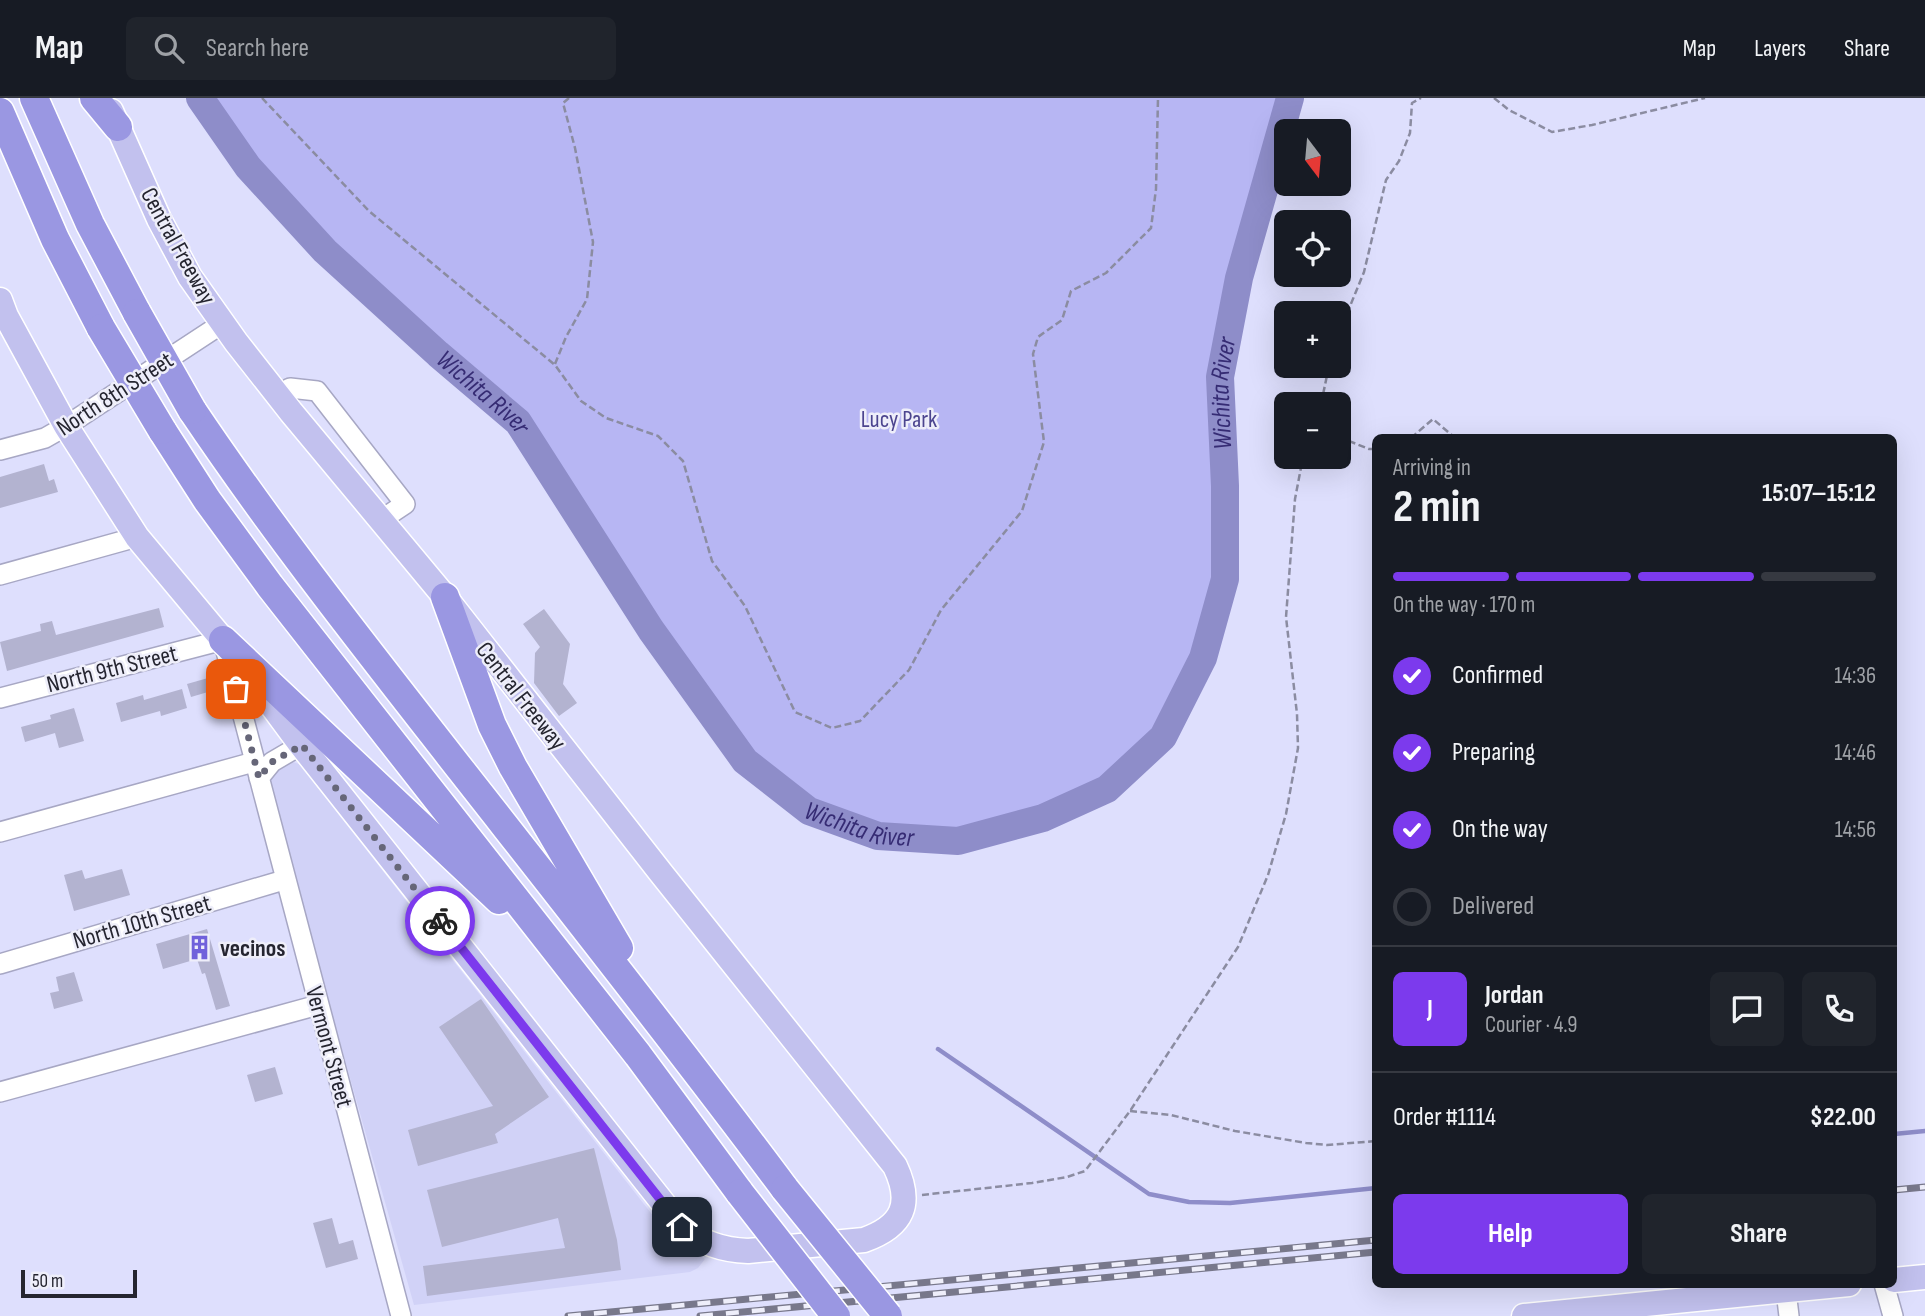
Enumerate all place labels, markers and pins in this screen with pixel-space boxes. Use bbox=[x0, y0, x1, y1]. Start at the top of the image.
pin bbox=[206, 659, 266, 719]
building icon: vecinos bbox=[186, 934, 214, 962]
place label: vecinos bbox=[220, 934, 285, 963]
pin bbox=[652, 1197, 712, 1257]

